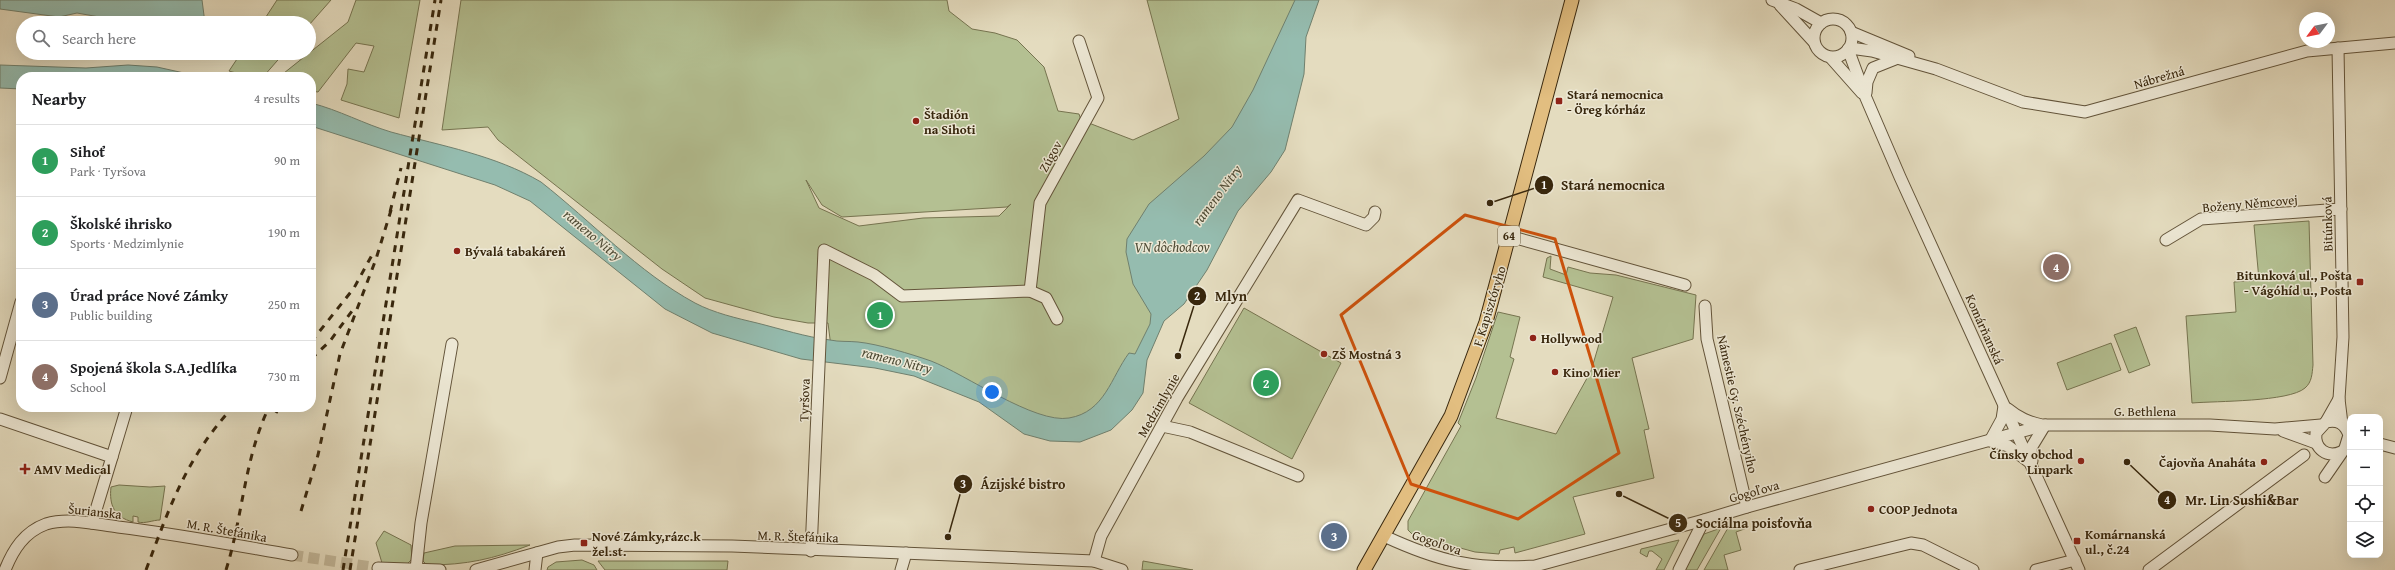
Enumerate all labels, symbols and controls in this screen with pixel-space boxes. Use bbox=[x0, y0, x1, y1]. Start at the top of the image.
north arrow bbox=[2299, 12, 2335, 48]
search box bbox=[16, 16, 316, 60]
icon: search bbox=[30, 27, 52, 49]
text: Search here bbox=[62, 28, 136, 49]
street label: Nábrežná bbox=[2132, 61, 2187, 94]
place label: Stará nemocnica - Öreg kórház bbox=[1567, 85, 1664, 119]
text: Nearby bbox=[32, 86, 86, 111]
text: 4 results bbox=[254, 89, 300, 108]
marker: Stará nemocnica - Öreg kórház bbox=[1554, 96, 1564, 106]
place label: Štadión na Sihoti bbox=[924, 105, 976, 139]
marker: Štadión na Sihoti bbox=[911, 116, 921, 126]
street label: Zúgov bbox=[1034, 137, 1067, 175]
text: Sihoť bbox=[70, 141, 105, 162]
text: 1 bbox=[42, 151, 48, 170]
text: 90 m bbox=[274, 151, 300, 170]
water label: rameno Nitry bbox=[1188, 160, 1247, 229]
text: Park · Tyršova bbox=[70, 162, 146, 181]
callout: Stará nemocnica bbox=[1534, 172, 1673, 198]
text: Stará nemocnica bbox=[1561, 175, 1666, 195]
text: 1 bbox=[1541, 176, 1547, 193]
street label: Boženy Němcovej bbox=[2202, 190, 2298, 217]
street label: Bitúnková bbox=[2318, 195, 2337, 252]
water label: rameno Nitry bbox=[559, 204, 627, 266]
text: Školské ihrisko bbox=[70, 213, 172, 234]
text: 2 bbox=[42, 223, 48, 242]
text: 190 m bbox=[268, 223, 300, 242]
road number: 64 bbox=[1498, 226, 1520, 246]
text: Sports · Medzimlynie bbox=[70, 234, 184, 253]
water label: VN dôchodcov bbox=[1134, 237, 1210, 257]
place label: Bývalá tabakáreň bbox=[465, 242, 566, 261]
marker: Bývalá tabakáreň bbox=[452, 246, 462, 256]
pin: 4 bbox=[2043, 252, 2069, 282]
street label: F. Kapisztóryho bbox=[1468, 263, 1511, 349]
place label: Bitunková ul., Pošta - Vágóhíd u., Posta bbox=[2237, 266, 2352, 300]
marker: Bitunková ul., Pošta - Vágóhíd u., Posta bbox=[2355, 277, 2365, 287]
callout: Mlyn bbox=[1187, 283, 1255, 309]
text: Úrad práce Nové Zámky bbox=[70, 285, 228, 306]
text: Mlyn bbox=[1215, 286, 1248, 306]
text: 2 bbox=[1194, 287, 1200, 304]
street label: Komárňanská bbox=[1961, 291, 2009, 368]
text: 3 bbox=[42, 295, 48, 314]
text: 250 m bbox=[268, 295, 300, 314]
pin: 1 bbox=[867, 300, 893, 330]
text: Public building bbox=[70, 306, 152, 325]
place label: Hollywood bbox=[1541, 329, 1603, 348]
marker: Hollywood bbox=[1528, 333, 1538, 343]
street label: Námestie Gy. Széchényiho bbox=[1712, 333, 1763, 475]
water label: rameno Nitry bbox=[860, 342, 935, 378]
place label: ZŠ Mostná 3 bbox=[1332, 345, 1401, 364]
marker: ZŠ Mostná 3 bbox=[1319, 349, 1329, 359]
text: Spojená škola S.A.Jedlíka bbox=[70, 357, 237, 378]
place label: Kino Mier bbox=[1563, 363, 1620, 382]
text: 4 bbox=[42, 367, 48, 386]
text: 730 m bbox=[268, 367, 300, 386]
marker: Kino Mier bbox=[1550, 367, 1560, 377]
pin: 2 bbox=[1253, 368, 1279, 398]
street label: Medzimlynie bbox=[1132, 370, 1184, 441]
street label: Tyršova bbox=[794, 377, 815, 422]
text: School bbox=[70, 378, 106, 397]
your location bbox=[982, 382, 1002, 402]
street label: G. Bethlena bbox=[2114, 402, 2177, 421]
map controls bbox=[2347, 414, 2383, 558]
button: + bbox=[2347, 414, 2383, 450]
place label: Čínsky obchod Linpark bbox=[1990, 445, 2074, 479]
button: − bbox=[2347, 450, 2383, 486]
place label: Čajovňa Anaháta bbox=[2159, 453, 2256, 472]
marker: Čínsky obchod Linpark bbox=[2076, 456, 2086, 466]
marker: Čajovňa Anaháta bbox=[2259, 457, 2269, 467]
place label: AMV Medical bbox=[34, 460, 111, 479]
marker: AMV Medical bbox=[19, 463, 31, 475]
callout: Ázijské bistro bbox=[953, 471, 1074, 497]
text: Ázijské bistro bbox=[980, 474, 1066, 494]
text: 3 bbox=[960, 475, 966, 492]
street label: Gogoľova bbox=[1727, 475, 1782, 508]
button: locate bbox=[2347, 486, 2383, 522]
callout: Mr. Lin Sushi&Bar bbox=[2157, 487, 2306, 513]
text: Mr. Lin Sushi&Bar bbox=[2185, 490, 2299, 510]
text: 4 bbox=[2164, 491, 2170, 508]
street label: Šurianska bbox=[67, 499, 124, 524]
place label: COOP Jednota bbox=[1879, 500, 1958, 519]
marker: COOP Jednota bbox=[1866, 504, 1876, 514]
callout: Sociálna poisťovňa bbox=[1668, 510, 1820, 536]
text: Sociálna poisťovňa bbox=[1696, 513, 1813, 533]
street label: M. R. Štefánika bbox=[185, 514, 269, 547]
text: 5 bbox=[1675, 514, 1681, 531]
pin: 3 bbox=[1321, 521, 1347, 551]
button: layers bbox=[2347, 522, 2383, 558]
street label: Gogoľova bbox=[1410, 525, 1465, 560]
place label: Komárnanská ul., č.24 bbox=[2085, 525, 2166, 559]
street label: M. R. Štefánika bbox=[757, 526, 840, 547]
place label: Nové Zámky,rázc.k žel.st. bbox=[592, 527, 701, 561]
marker: Komárnanská ul., č.24 bbox=[2072, 536, 2082, 546]
marker: Nové Zámky,rázc.k žel.st. bbox=[579, 538, 589, 548]

